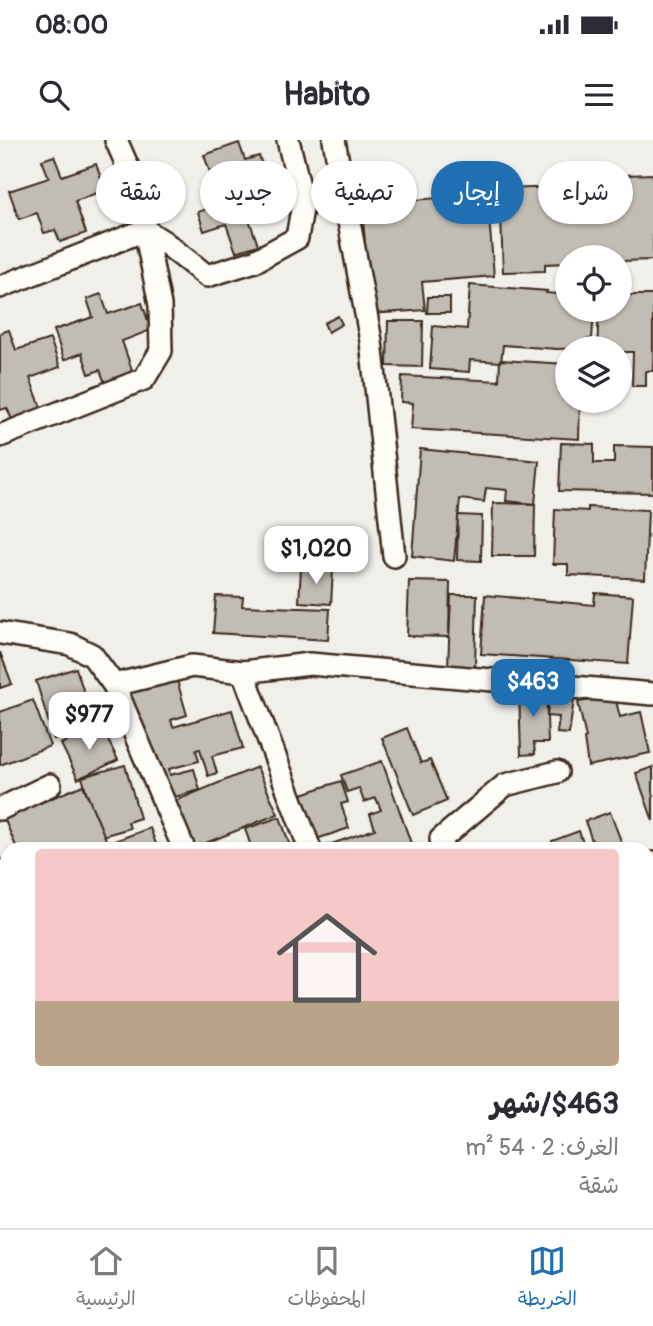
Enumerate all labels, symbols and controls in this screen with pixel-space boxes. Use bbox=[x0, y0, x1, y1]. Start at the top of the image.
text: 08:00 bbox=[35, 9, 108, 41]
text: Habito bbox=[283, 75, 370, 115]
icon: search bbox=[35, 76, 73, 114]
icon: menu bbox=[580, 76, 618, 114]
chip: شقة bbox=[96, 161, 186, 224]
chip: جديد bbox=[200, 161, 297, 224]
chip: تصفية bbox=[311, 161, 417, 224]
chip: إيجار bbox=[431, 161, 524, 224]
chip: شراء bbox=[538, 161, 633, 224]
map controls bbox=[555, 245, 632, 413]
button: locate bbox=[555, 245, 632, 322]
button: layers bbox=[555, 336, 632, 413]
pin: $1,020 bbox=[259, 526, 373, 586]
text: $1,020 bbox=[280, 534, 352, 563]
pin: $463 bbox=[492, 660, 574, 719]
text: $463 bbox=[507, 667, 559, 696]
pin: $977 bbox=[48, 692, 130, 752]
text: $977 bbox=[65, 700, 113, 729]
icon: home bbox=[264, 895, 390, 1021]
text: $463/شهر bbox=[490, 1085, 619, 1122]
text: الغرف: 2 · 54 m² bbox=[465, 1133, 619, 1162]
text: شقة bbox=[579, 1171, 619, 1200]
tab: الرئيسية bbox=[76, 1242, 136, 1315]
tab: المحفوظات bbox=[288, 1242, 366, 1315]
tab: الخريطة bbox=[518, 1242, 577, 1315]

